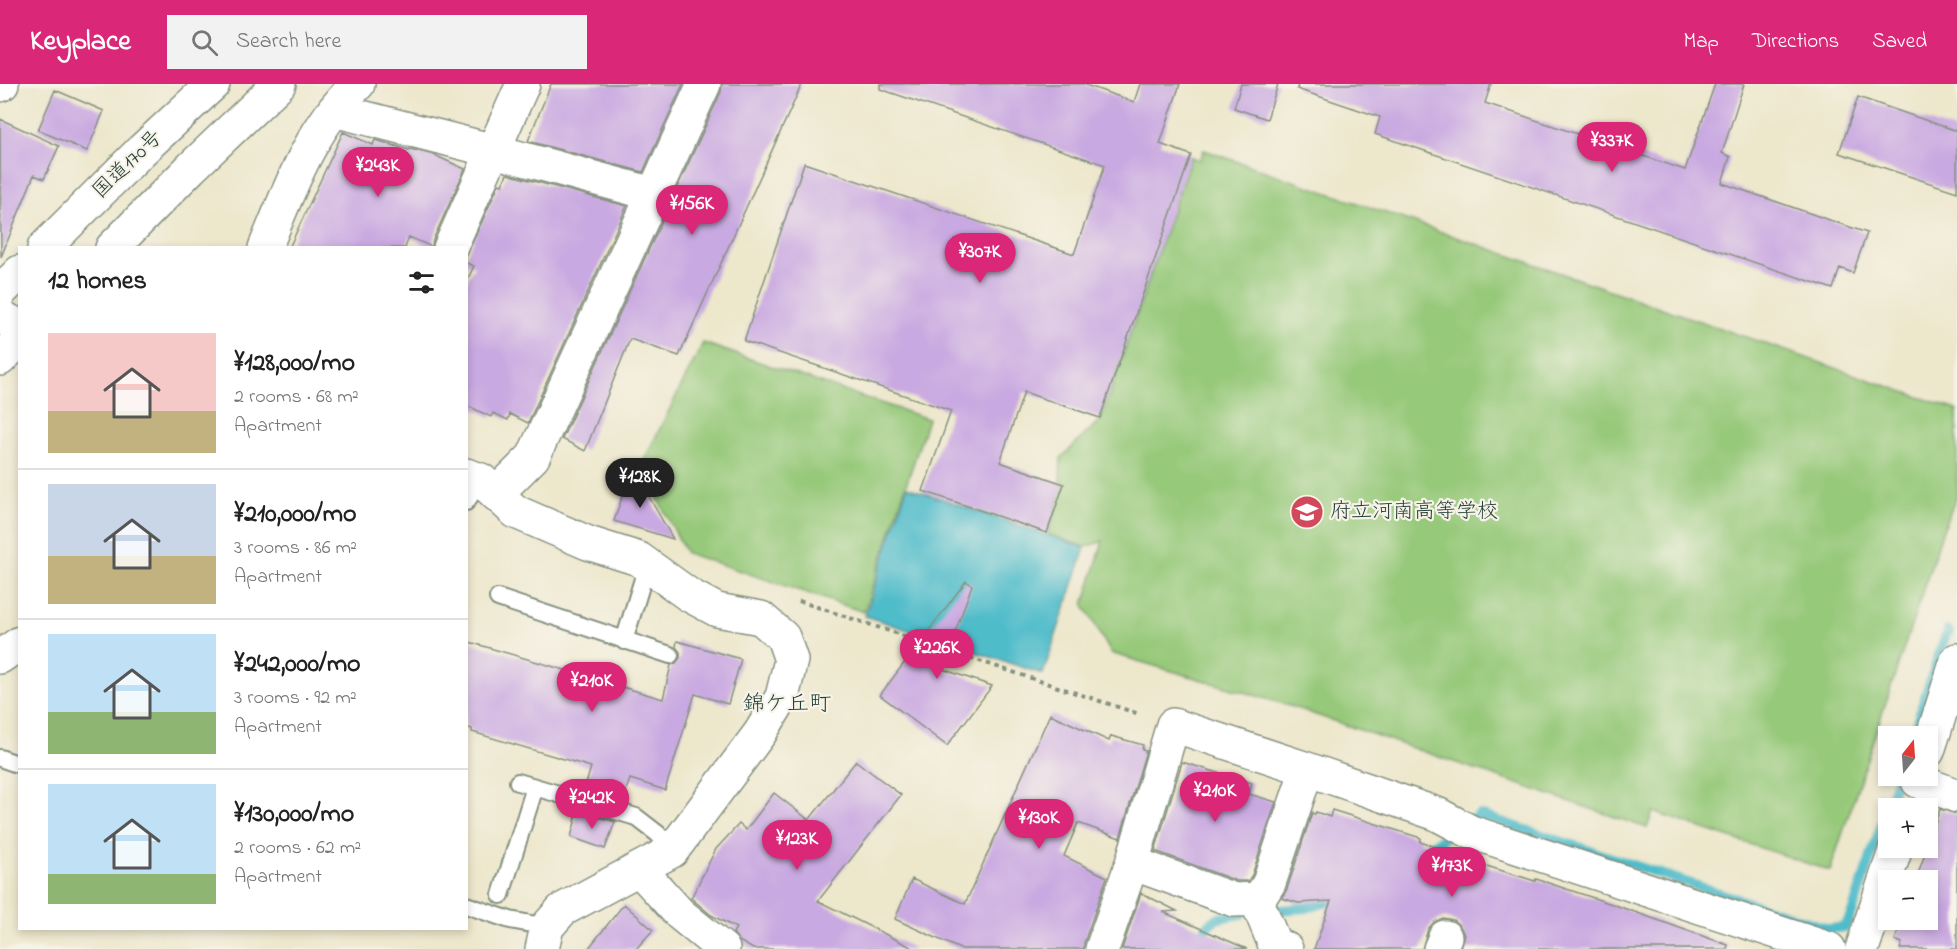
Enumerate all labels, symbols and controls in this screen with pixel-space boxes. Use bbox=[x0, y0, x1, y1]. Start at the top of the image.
search box bbox=[167, 15, 587, 69]
text: Keyplace bbox=[30, 22, 131, 63]
icon: search bbox=[188, 26, 221, 59]
text: Search here bbox=[236, 26, 341, 58]
text: Map bbox=[1683, 27, 1719, 57]
text: Directions bbox=[1752, 27, 1839, 57]
text: Saved bbox=[1872, 27, 1927, 57]
pin: ¥337K bbox=[1570, 122, 1654, 173]
street label: 国道170号 bbox=[86, 124, 170, 206]
text: ¥337K bbox=[1591, 127, 1633, 156]
pin: ¥243K bbox=[336, 147, 420, 198]
text: ¥243K bbox=[356, 152, 400, 181]
pin: ¥156K bbox=[650, 185, 734, 236]
text: ¥156K bbox=[670, 190, 714, 219]
pin: ¥307K bbox=[938, 233, 1022, 284]
text: ¥307K bbox=[959, 238, 1001, 267]
text: 12 homes bbox=[48, 263, 147, 301]
icon: filters bbox=[405, 266, 438, 299]
text: ¥128,000/mo bbox=[234, 345, 355, 383]
icon: home bbox=[96, 357, 168, 429]
text: 2 rooms · 68 m² bbox=[234, 383, 359, 412]
text: Apartment bbox=[234, 412, 322, 441]
pin: ¥128K bbox=[598, 458, 682, 509]
text: ¥128K bbox=[619, 463, 661, 492]
school or university icon: 府立河南高等学校 bbox=[1289, 494, 1325, 530]
text: ¥210,000/mo bbox=[234, 496, 357, 534]
place label: 府立河南高等学校 bbox=[1330, 497, 1498, 527]
icon: home bbox=[96, 508, 168, 580]
text: 3 rooms · 86 m² bbox=[234, 534, 357, 563]
text: Apartment bbox=[234, 563, 322, 592]
pin: ¥226K bbox=[895, 629, 979, 680]
text: ¥226K bbox=[914, 634, 960, 663]
text: ¥242,000/mo bbox=[234, 646, 361, 684]
icon: home bbox=[96, 658, 168, 730]
pin: ¥210K bbox=[550, 662, 634, 713]
text: ¥210K bbox=[571, 667, 613, 696]
text: 3 rooms · 92 m² bbox=[234, 684, 357, 713]
district label: 錦ケ丘町 bbox=[743, 689, 831, 721]
text: Apartment bbox=[234, 713, 322, 742]
north arrow bbox=[1878, 726, 1938, 786]
map controls bbox=[1878, 726, 1938, 930]
pin: ¥210K bbox=[1173, 772, 1257, 823]
text: ¥210K bbox=[1194, 777, 1236, 806]
pin: ¥242K bbox=[550, 779, 634, 830]
text: ¥242K bbox=[569, 784, 615, 813]
text: ¥130,000/mo bbox=[234, 796, 354, 834]
button: + bbox=[1878, 798, 1938, 858]
pin: ¥130K bbox=[997, 799, 1081, 850]
text: ¥130K bbox=[1019, 804, 1059, 833]
icon: home bbox=[96, 808, 168, 880]
pin: ¥123K bbox=[755, 820, 839, 871]
text: ¥123K bbox=[776, 825, 818, 854]
text: 2 rooms · 62 m² bbox=[234, 834, 361, 863]
pin: ¥173K bbox=[1410, 847, 1494, 898]
text: ¥173K bbox=[1432, 852, 1472, 881]
text: Apartment bbox=[234, 863, 322, 892]
button: − bbox=[1878, 870, 1938, 930]

